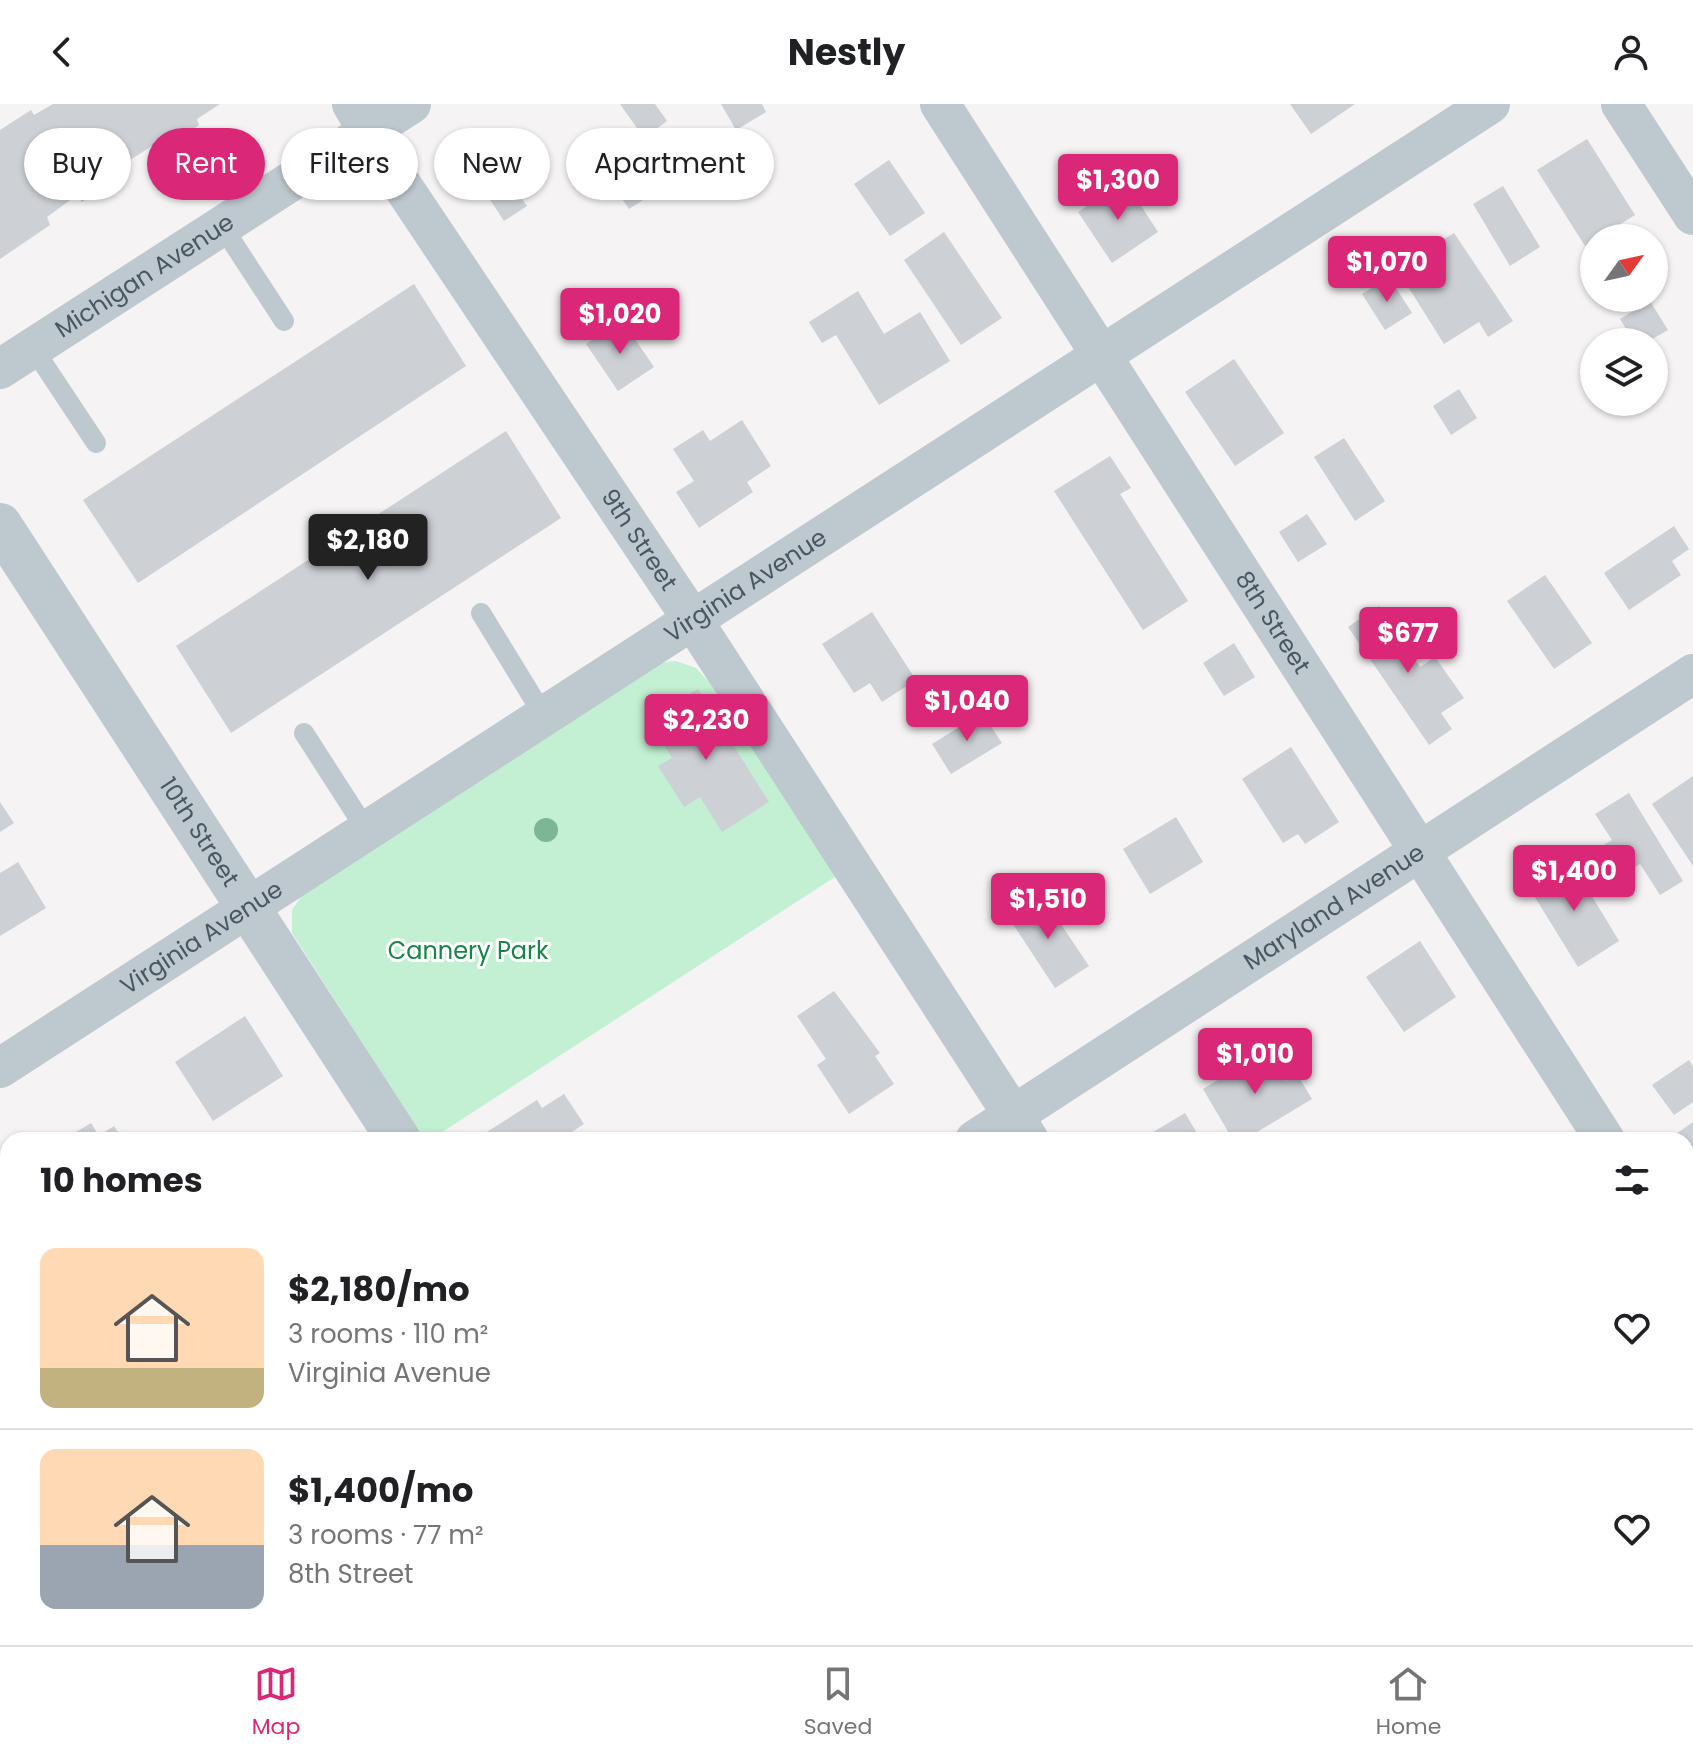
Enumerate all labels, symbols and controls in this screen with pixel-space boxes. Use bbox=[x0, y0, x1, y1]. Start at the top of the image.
text: Nestly bbox=[788, 27, 905, 78]
icon: back bbox=[40, 30, 84, 74]
icon: person bbox=[1609, 30, 1653, 74]
chip: Buy bbox=[24, 128, 131, 200]
chip: Rent bbox=[147, 128, 265, 200]
chip: Filters bbox=[281, 128, 418, 200]
chip: New bbox=[434, 128, 550, 200]
chip: Apartment bbox=[566, 128, 774, 200]
pin: $1,300 bbox=[1053, 154, 1183, 222]
text: $1,300 bbox=[1076, 162, 1160, 198]
street label: Michigan Avenue bbox=[48, 205, 240, 345]
north arrow bbox=[1580, 224, 1668, 312]
map controls bbox=[1580, 224, 1668, 416]
pin: $1,070 bbox=[1322, 236, 1452, 304]
text: $1,070 bbox=[1346, 244, 1428, 280]
pin: $1,020 bbox=[555, 288, 685, 356]
text: $1,020 bbox=[578, 296, 662, 332]
button: layers bbox=[1580, 328, 1668, 416]
street label: 9th Street bbox=[594, 482, 685, 597]
pin: $2,180 bbox=[303, 514, 433, 582]
street label: Virginia Avenue bbox=[658, 520, 833, 650]
text: $2,180 bbox=[327, 522, 410, 558]
street label: 8th Street bbox=[1228, 564, 1318, 680]
pin: $677 bbox=[1361, 607, 1455, 675]
text: $677 bbox=[1377, 615, 1439, 651]
pin: $1,040 bbox=[902, 675, 1032, 743]
text: $1,040 bbox=[924, 683, 1010, 719]
pin: $2,230 bbox=[641, 694, 771, 762]
text: $2,230 bbox=[663, 702, 749, 738]
street label: 10th Street bbox=[152, 771, 247, 893]
street label: Maryland Avenue bbox=[1237, 836, 1431, 978]
pin: $1,400 bbox=[1509, 845, 1639, 913]
text: $1,400 bbox=[1531, 853, 1617, 889]
street label: Virginia Avenue bbox=[114, 872, 289, 1002]
pin: $1,510 bbox=[983, 873, 1113, 941]
text: $1,510 bbox=[1009, 881, 1087, 917]
park label: Cannery Park bbox=[388, 934, 549, 967]
pin: $1,010 bbox=[1190, 1028, 1320, 1096]
text: $1,010 bbox=[1216, 1036, 1294, 1072]
text: 10 homes bbox=[40, 1156, 203, 1204]
icon: filters bbox=[1610, 1158, 1654, 1202]
text: $2,180/mo bbox=[288, 1265, 470, 1313]
icon: home bbox=[104, 1280, 200, 1376]
icon: heart bbox=[1610, 1306, 1654, 1350]
text: 3 rooms · 110 m² bbox=[288, 1316, 488, 1352]
text: Virginia Avenue bbox=[288, 1355, 491, 1391]
text: $1,400/mo bbox=[288, 1466, 473, 1514]
icon: home bbox=[104, 1481, 200, 1577]
icon: heart bbox=[1610, 1507, 1654, 1551]
text: 3 rooms · 77 m² bbox=[288, 1517, 484, 1553]
text: 8th Street bbox=[288, 1556, 414, 1592]
tab: Map bbox=[252, 1662, 300, 1743]
tab: Saved bbox=[804, 1662, 872, 1743]
tab: Home bbox=[1376, 1662, 1441, 1743]

